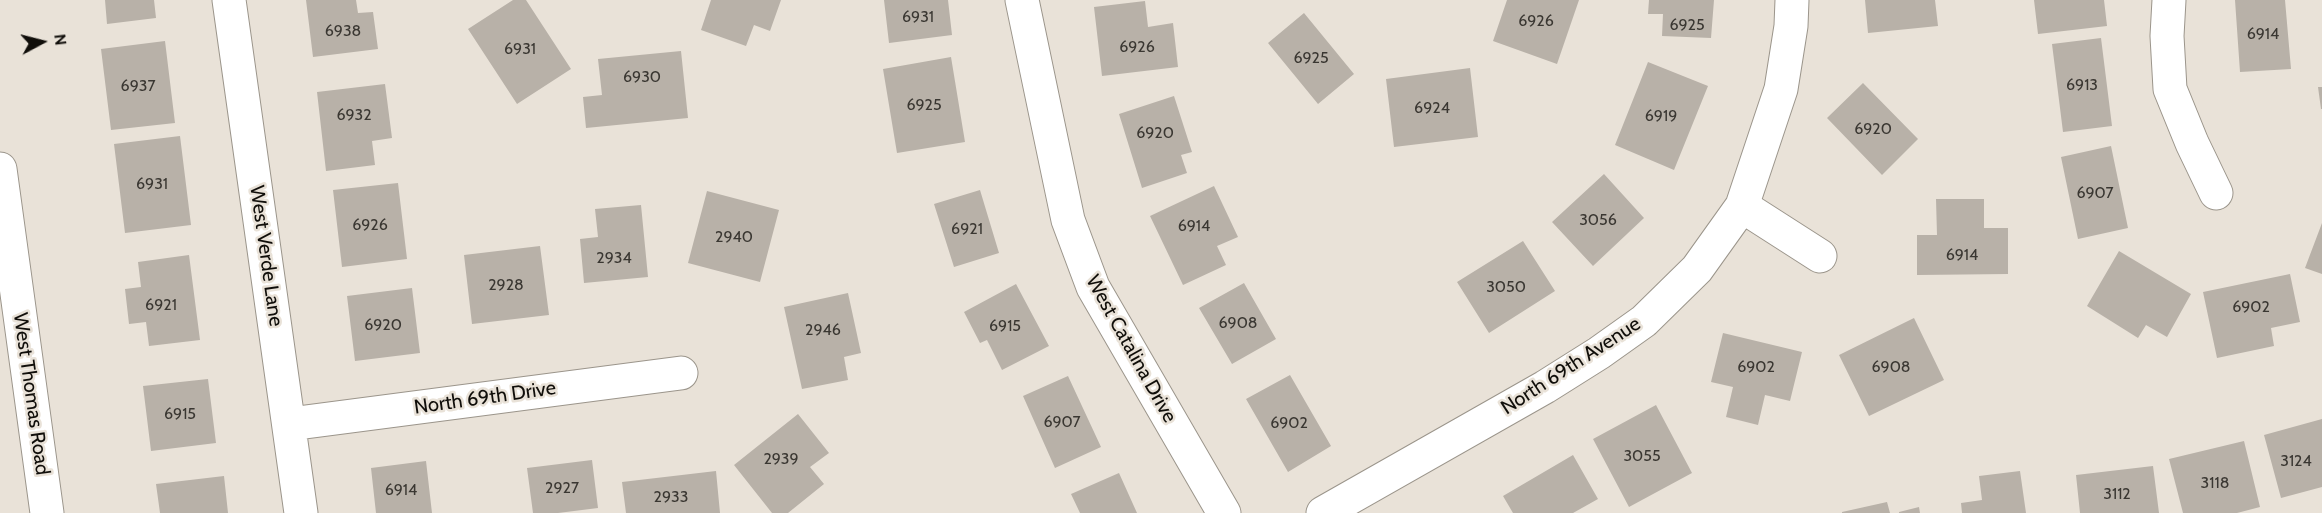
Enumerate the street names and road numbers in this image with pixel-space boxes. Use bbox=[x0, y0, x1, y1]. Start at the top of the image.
street label: West Verde Lane bbox=[244, 184, 288, 328]
street label: West Catalina Drive bbox=[1080, 271, 1182, 427]
street label: West Thomas Road bbox=[8, 311, 54, 477]
street label: North 69th Avenue bbox=[1497, 312, 1645, 420]
street label: North 69th Drive bbox=[413, 376, 557, 420]

